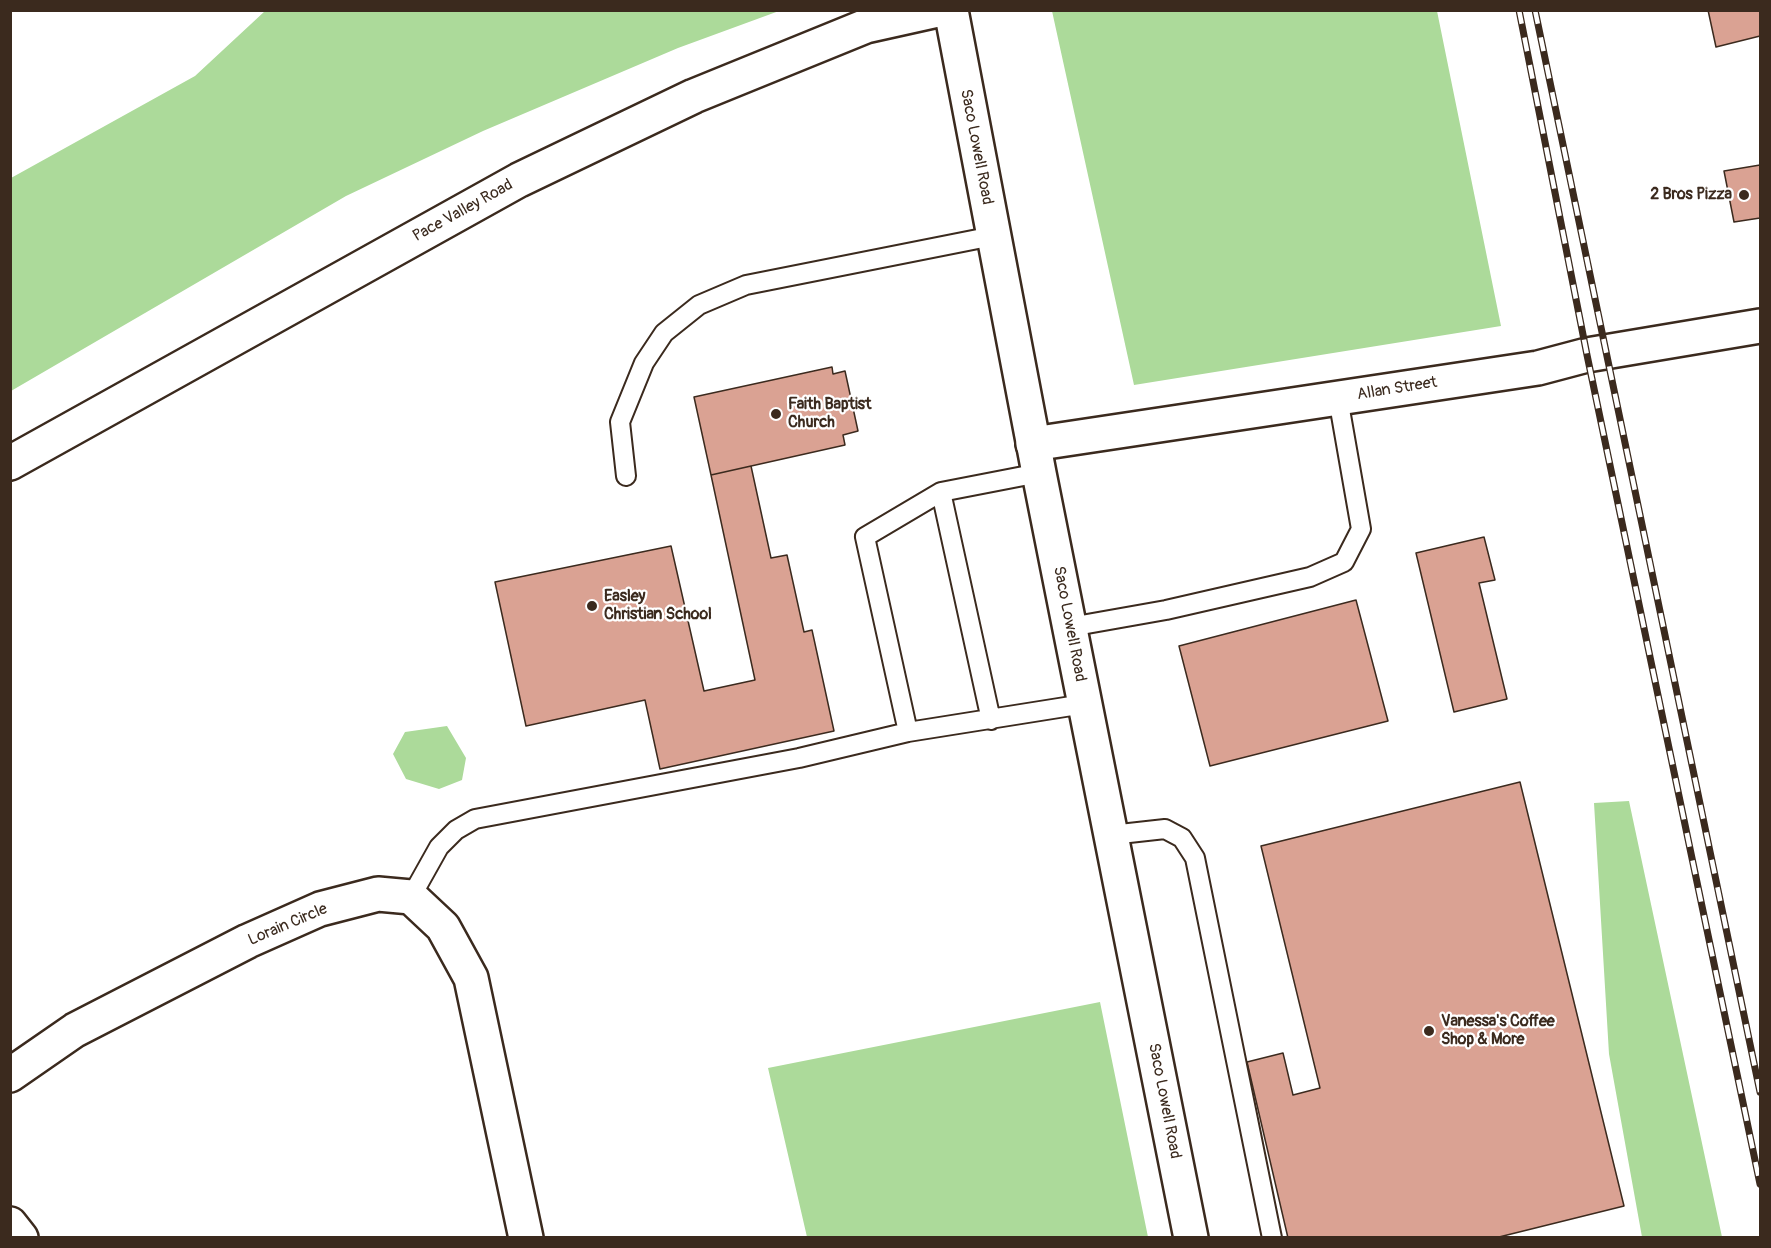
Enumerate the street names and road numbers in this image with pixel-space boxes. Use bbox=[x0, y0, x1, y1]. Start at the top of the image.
street label: Saco Lowell Road bbox=[955, 88, 997, 206]
street label: Pace Valley Road bbox=[410, 176, 516, 246]
street label: Allan Street bbox=[1356, 373, 1438, 405]
street label: Saco Lowell Road bbox=[1048, 565, 1090, 683]
street label: Lorain Circle bbox=[245, 900, 331, 950]
street label: Saco Lowell Road bbox=[1143, 1042, 1185, 1160]

